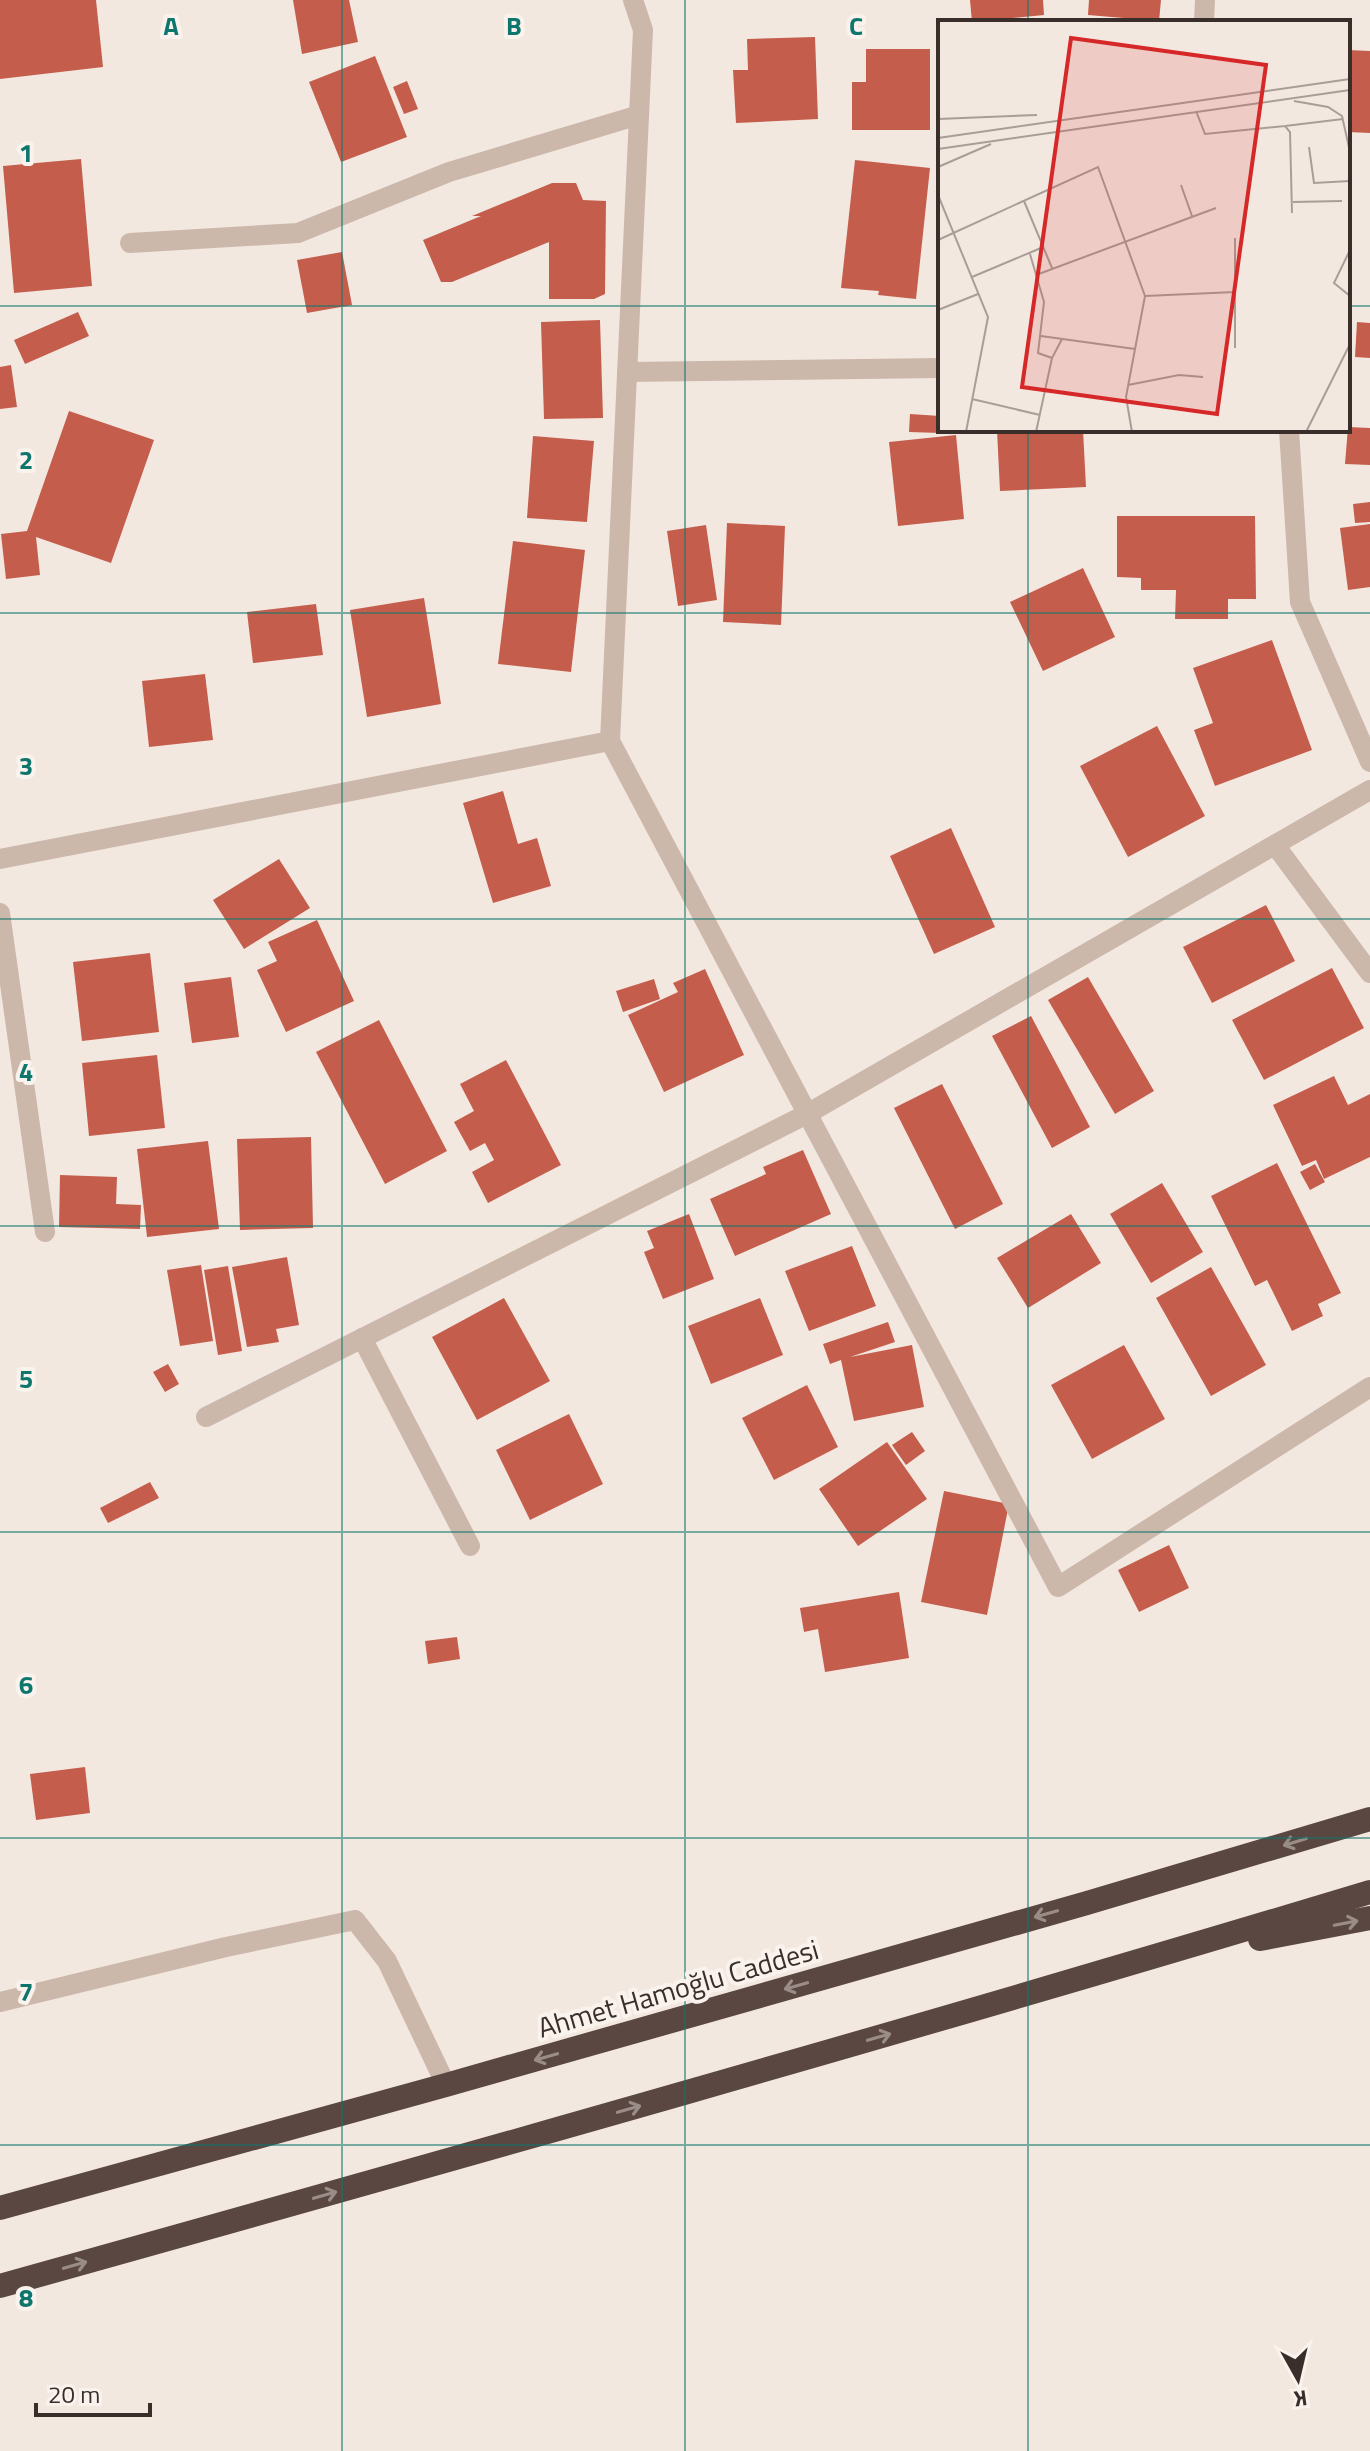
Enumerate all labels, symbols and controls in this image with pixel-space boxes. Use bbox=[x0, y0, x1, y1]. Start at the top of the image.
text: A bbox=[163, 6, 179, 45]
text: B bbox=[506, 6, 522, 45]
text: C bbox=[849, 6, 863, 45]
inset map bbox=[938, 20, 1350, 432]
text: 1 bbox=[19, 133, 33, 172]
text: 2 bbox=[19, 440, 33, 479]
text: 3 bbox=[19, 746, 33, 785]
text: 4 bbox=[19, 1052, 33, 1091]
text: 5 bbox=[19, 1359, 33, 1398]
text: 6 bbox=[19, 1665, 33, 1704]
one-way arrow bbox=[1283, 1835, 1309, 1850]
one-way arrow bbox=[1033, 1908, 1059, 1923]
one-way arrow bbox=[1333, 1915, 1358, 1930]
street label: Ahmet Hamoğlu Caddesi bbox=[533, 1927, 823, 2049]
text: 7 bbox=[19, 1972, 33, 2011]
one-way arrow bbox=[783, 1979, 809, 1994]
one-way arrow bbox=[866, 2029, 892, 2044]
one-way arrow bbox=[533, 2050, 559, 2065]
one-way arrow bbox=[616, 2101, 642, 2116]
one-way arrow bbox=[312, 2187, 338, 2202]
one-way arrow bbox=[62, 2257, 88, 2272]
text: 8 bbox=[19, 2278, 33, 2317]
north arrow bbox=[1258, 2339, 1338, 2419]
scale bar bbox=[36, 2367, 150, 2417]
text: 20 m bbox=[48, 2376, 100, 2412]
text: K bbox=[1292, 2381, 1310, 2417]

